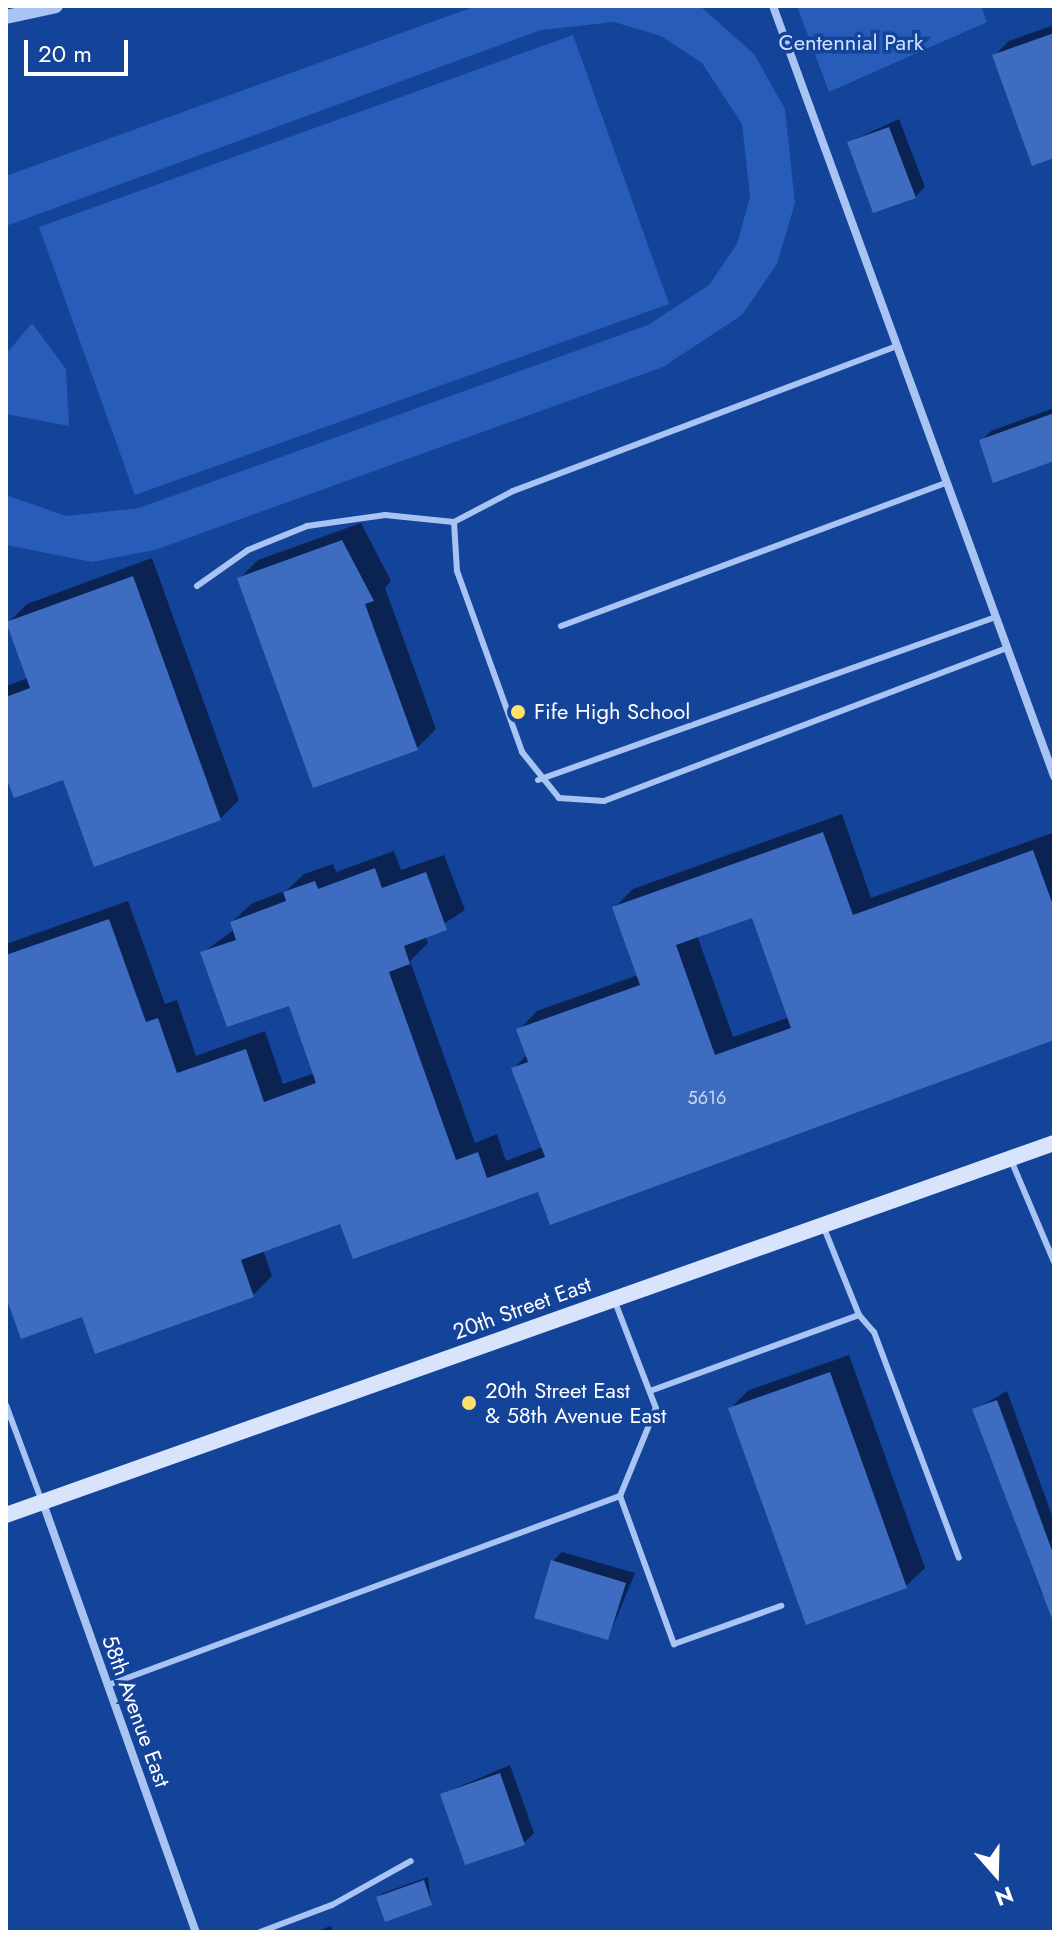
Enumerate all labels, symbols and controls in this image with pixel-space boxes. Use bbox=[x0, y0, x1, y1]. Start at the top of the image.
scale bar bbox=[28, 24, 132, 74]
park label: Centennial Park bbox=[779, 30, 923, 56]
text: 20 m bbox=[38, 36, 92, 71]
place label: Fife High School bbox=[534, 699, 690, 725]
marker: Fife High School bbox=[509, 703, 527, 721]
house number: 5616 bbox=[688, 1087, 726, 1109]
street label: 20th Street East bbox=[449, 1271, 595, 1345]
place label: 20th Street East & 58th Avenue East bbox=[485, 1377, 666, 1428]
marker: 20th Street East & 58th Avenue East bbox=[460, 1394, 478, 1412]
street label: 58th Avenue East bbox=[96, 1631, 176, 1791]
north arrow bbox=[956, 1834, 1036, 1914]
text: N bbox=[991, 1879, 1018, 1915]

